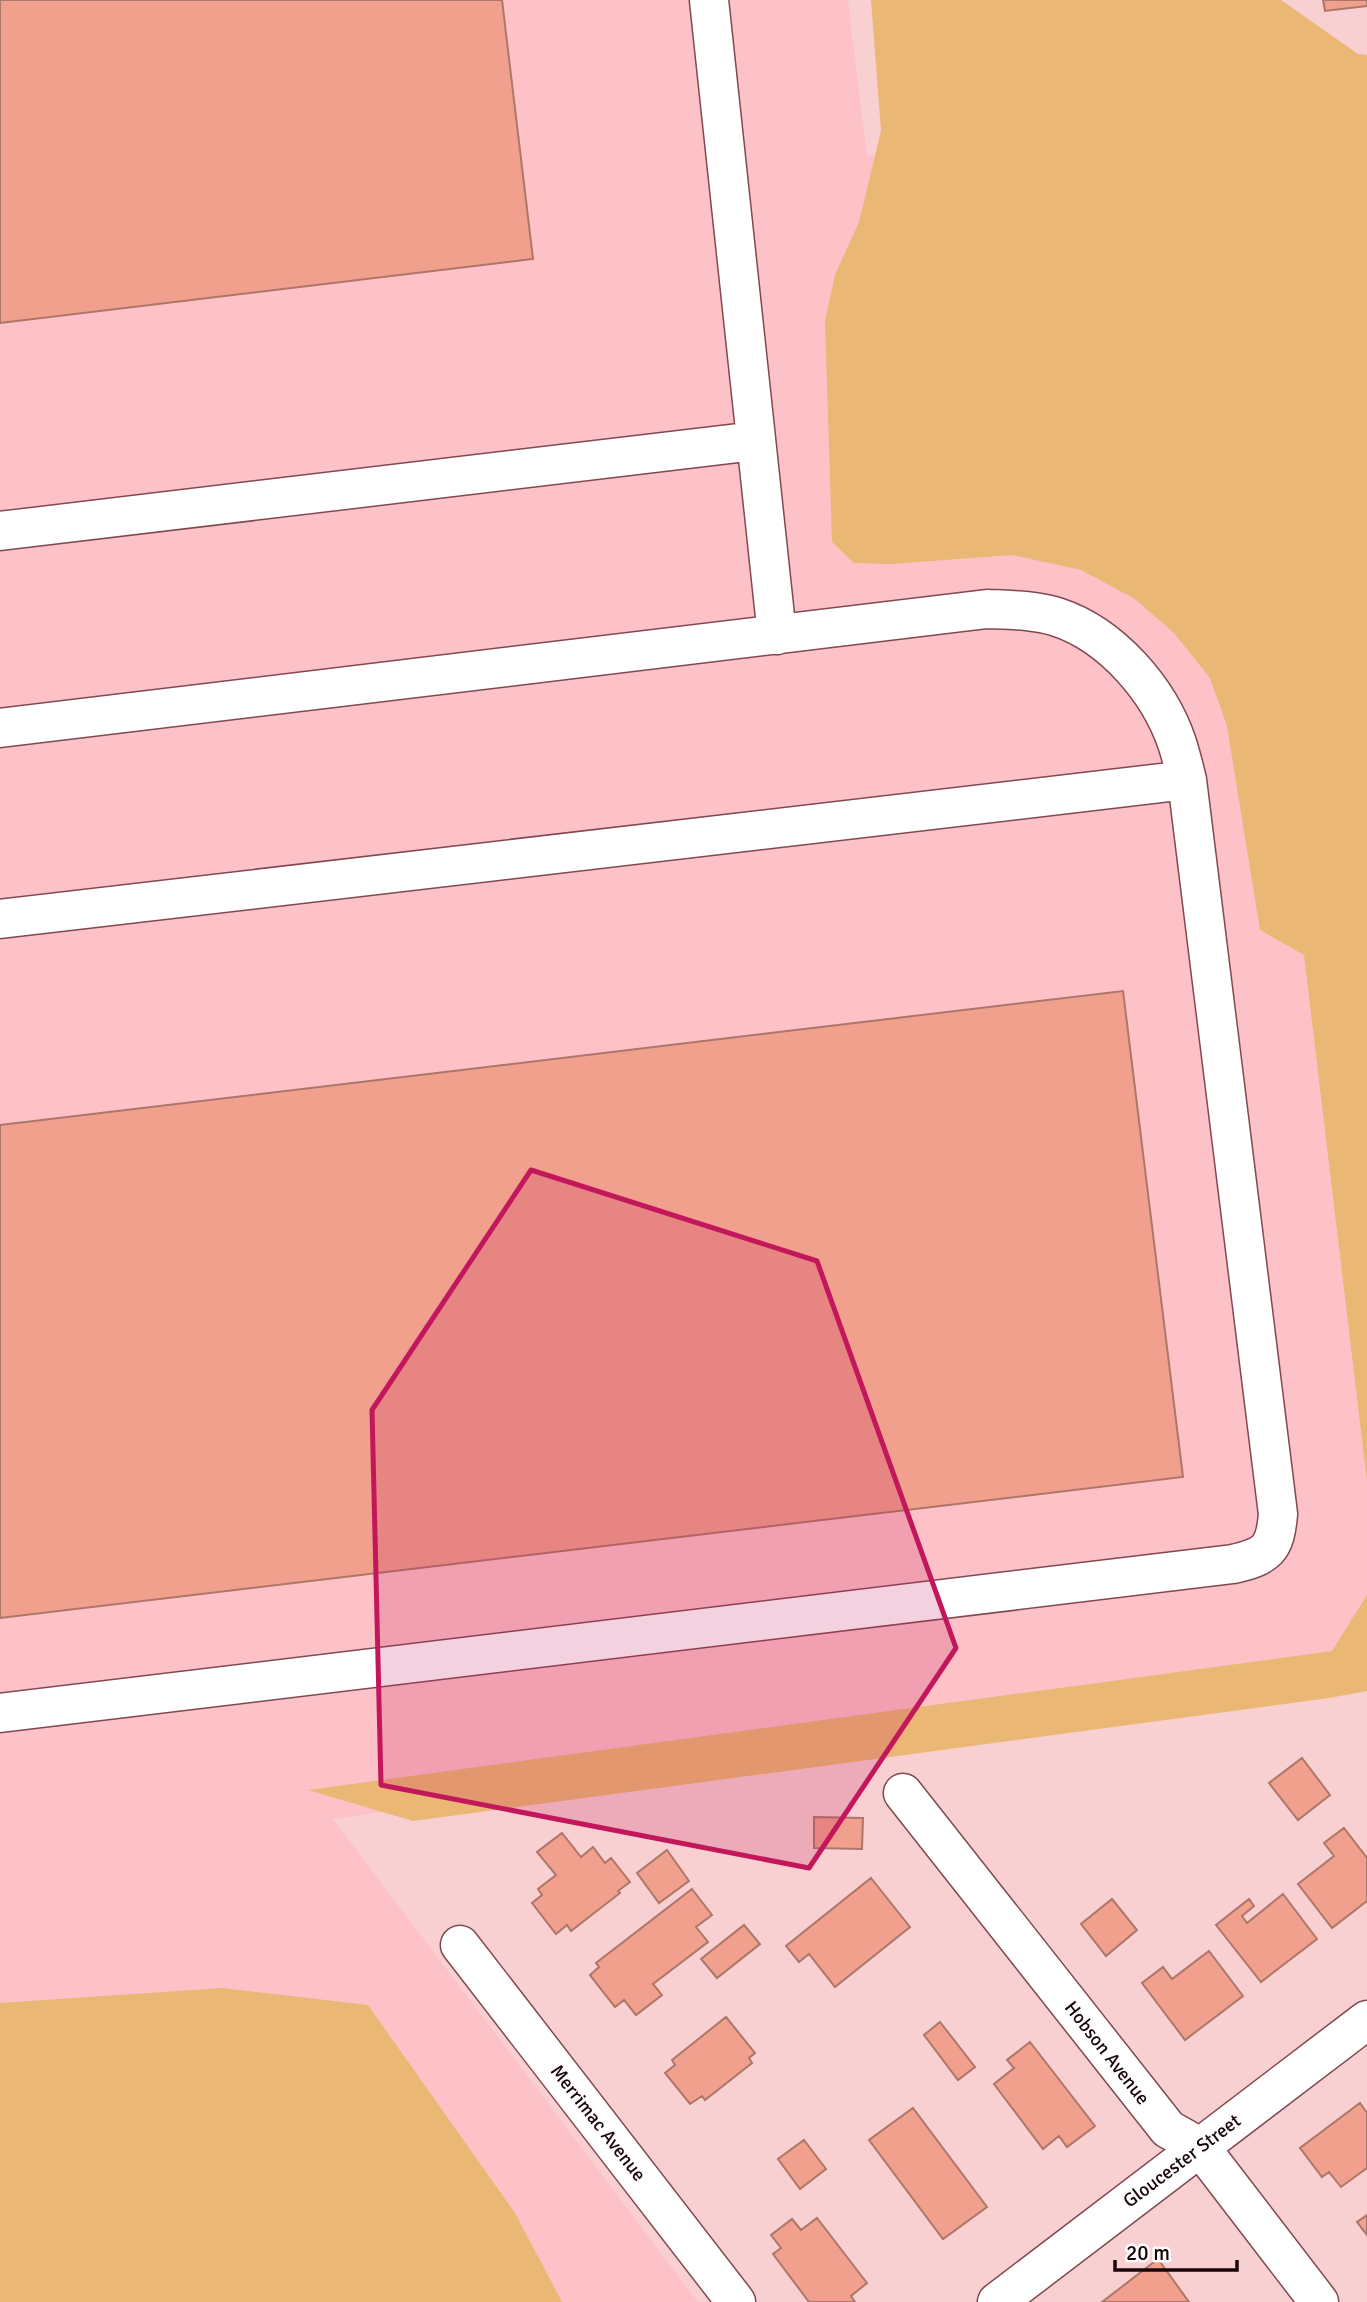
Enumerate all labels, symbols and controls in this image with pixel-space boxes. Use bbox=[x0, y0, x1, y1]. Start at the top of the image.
street label: Hobson Avenue bbox=[1059, 1996, 1155, 2110]
street label: Merrimac Avenue bbox=[545, 2060, 651, 2186]
street label: Gloucester Street bbox=[1118, 2109, 1246, 2213]
scale bar bbox=[1115, 2228, 1238, 2272]
text: 20 m bbox=[1126, 2240, 1170, 2266]

